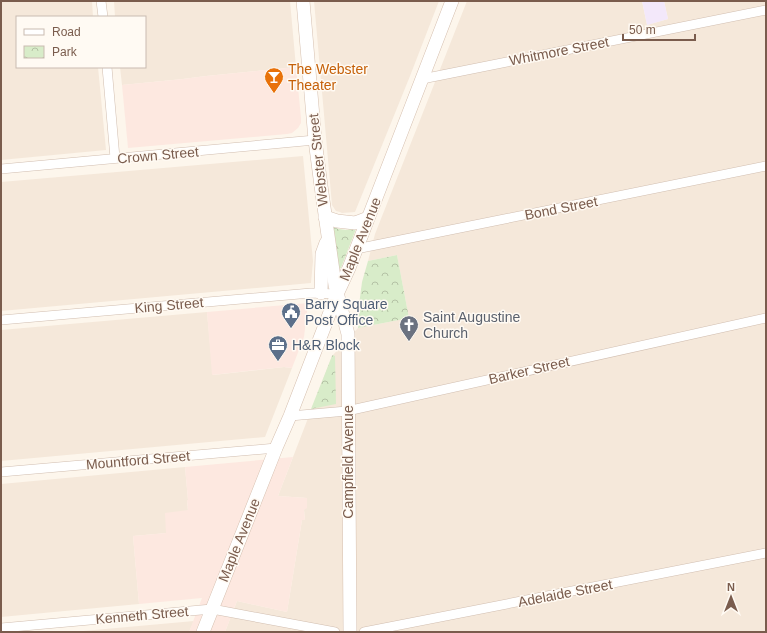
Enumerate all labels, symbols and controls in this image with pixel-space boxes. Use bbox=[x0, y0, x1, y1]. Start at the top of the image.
legend bbox=[16, 16, 146, 68]
scale bar bbox=[623, 16, 695, 42]
text: 50 m bbox=[629, 23, 656, 37]
text: Road bbox=[52, 25, 81, 39]
street label: Whitmore Street bbox=[508, 33, 610, 69]
text: Park bbox=[52, 45, 78, 59]
place label: The Webster Theater bbox=[288, 61, 368, 93]
bar icon: The Webster Theater bbox=[263, 66, 285, 94]
street label: Webster Street bbox=[305, 113, 331, 207]
street label: Crown Street bbox=[117, 143, 199, 167]
street label: Bond Street bbox=[523, 193, 599, 223]
street label: Maple Avenue bbox=[336, 195, 384, 283]
street label: King Street bbox=[134, 294, 204, 316]
place label: Barry Square Post Office bbox=[305, 296, 388, 328]
public building icon: Barry Square Post Office bbox=[280, 301, 302, 329]
place label: Saint Augustine Church bbox=[423, 309, 521, 341]
church icon: Saint Augustine Church bbox=[398, 314, 420, 342]
office icon: H&R Block bbox=[267, 334, 289, 362]
place label: H&R Block bbox=[292, 337, 361, 353]
street label: Barker Street bbox=[487, 353, 571, 387]
street label: Campfield Avenue bbox=[340, 405, 356, 519]
street label: Mountford Street bbox=[85, 447, 191, 473]
street label: Maple Avenue bbox=[215, 496, 263, 584]
street label: Adelaide Street bbox=[516, 576, 614, 610]
north arrow bbox=[711, 577, 751, 617]
text: N bbox=[727, 581, 735, 593]
street label: Kenneth Street bbox=[95, 603, 189, 627]

